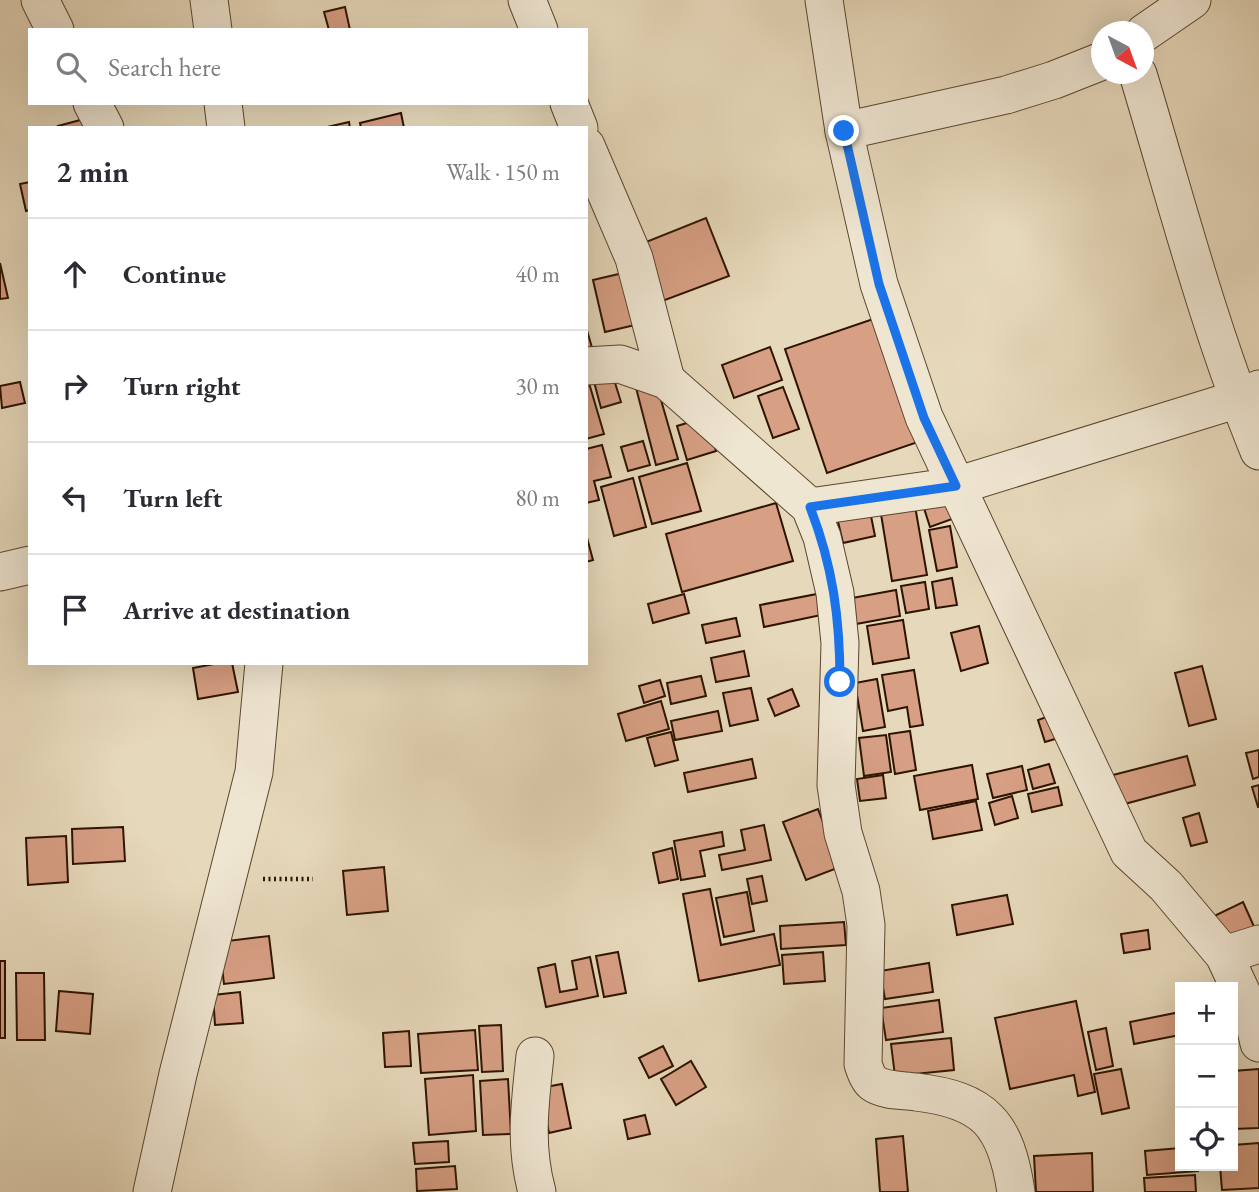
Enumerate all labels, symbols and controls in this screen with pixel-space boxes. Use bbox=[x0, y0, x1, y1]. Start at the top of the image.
north arrow bbox=[1091, 21, 1154, 84]
search box bbox=[28, 28, 588, 105]
icon: search bbox=[52, 48, 90, 86]
text: Search here bbox=[108, 50, 221, 84]
route end bbox=[828, 115, 859, 146]
text: 2 min bbox=[56, 152, 129, 191]
text: Walk · 150 m bbox=[446, 157, 560, 187]
icon: ahead bbox=[56, 255, 94, 293]
text: Continue bbox=[123, 257, 226, 291]
text: 40 m bbox=[515, 259, 560, 289]
icon: right bbox=[56, 367, 94, 405]
text: Turn right bbox=[123, 369, 241, 403]
text: 30 m bbox=[515, 371, 560, 401]
icon: left bbox=[56, 479, 94, 517]
text: Turn left bbox=[123, 481, 222, 515]
text: 80 m bbox=[515, 483, 560, 513]
icon: arrive bbox=[56, 591, 94, 629]
text: Arrive at destination bbox=[123, 593, 350, 627]
route start bbox=[824, 666, 855, 697]
map controls bbox=[1175, 982, 1238, 1171]
button: + bbox=[1175, 982, 1238, 1045]
button: − bbox=[1175, 1045, 1238, 1108]
button: locate bbox=[1175, 1108, 1238, 1171]

